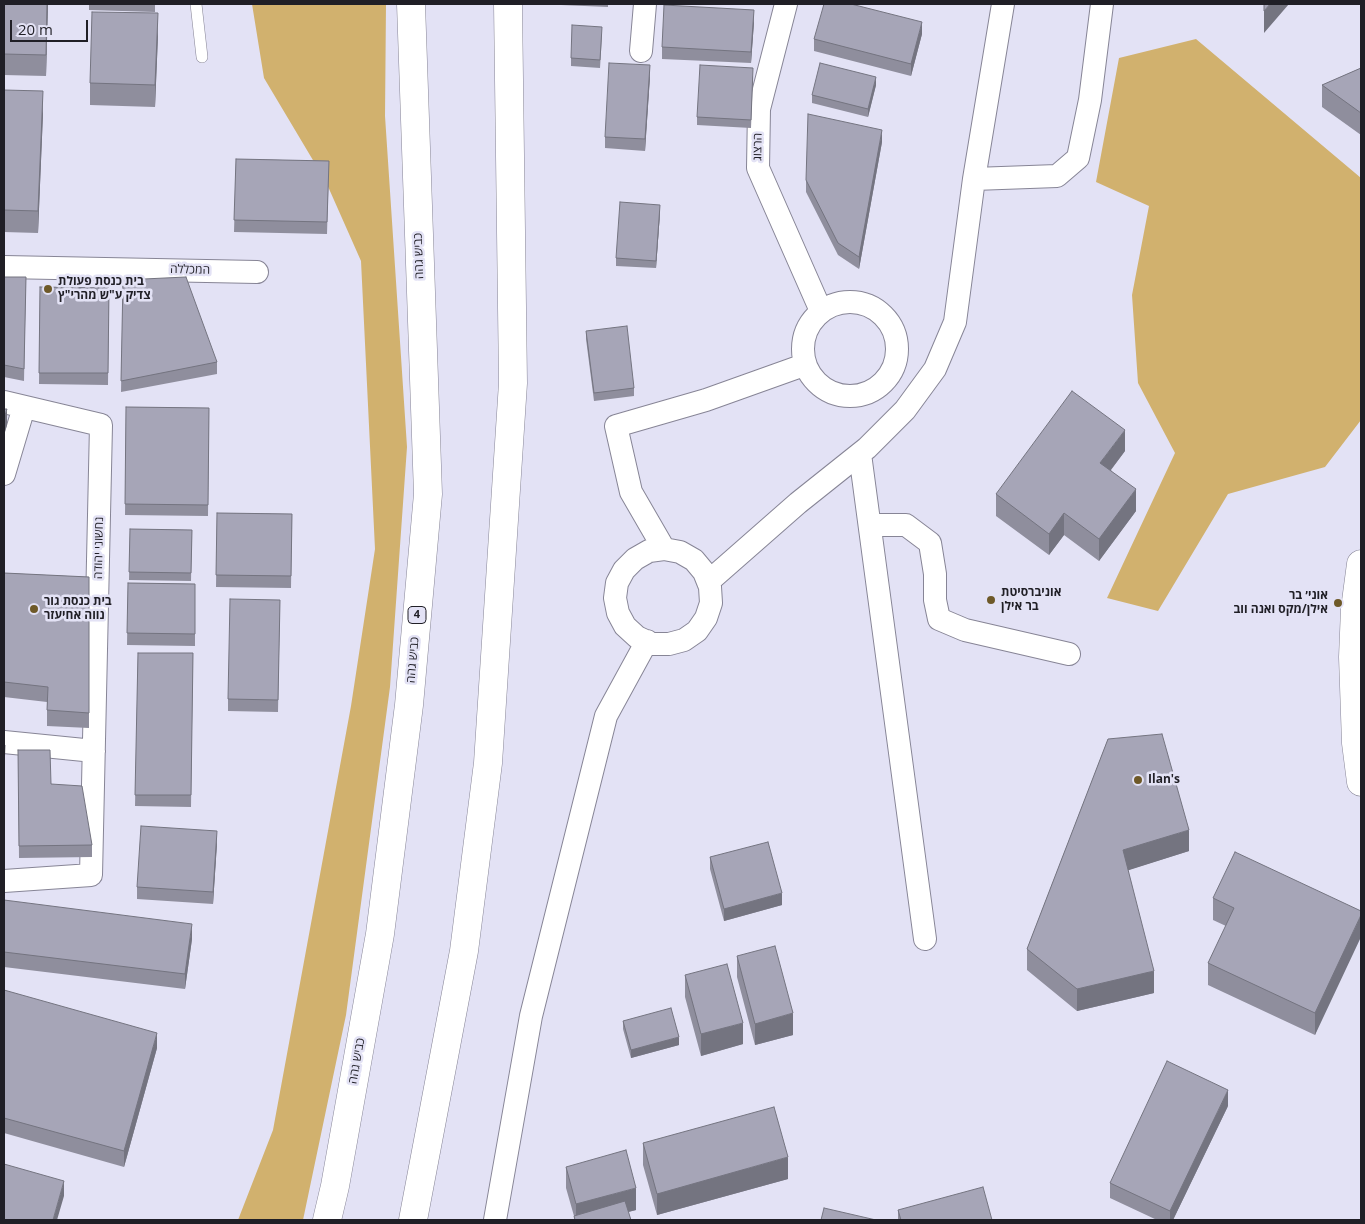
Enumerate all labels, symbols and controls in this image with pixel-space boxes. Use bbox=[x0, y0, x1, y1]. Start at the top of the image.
scale bar bbox=[12, 10, 90, 42]
text: 20 m bbox=[18, 19, 53, 39]
street label: הרצוג bbox=[751, 133, 765, 161]
street label: כביש גהה bbox=[411, 233, 427, 279]
street label: המכללה bbox=[170, 262, 210, 278]
place label: בית כנסת פעולת צדיק ע"ש מהרי"ץ bbox=[58, 275, 151, 303]
marker: בית כנסת פעולת צדיק ע"ש מהרי"ץ bbox=[42, 283, 54, 295]
street label: נחשוני יהודה bbox=[91, 517, 107, 579]
place label: אוניברסיטת בר אילן bbox=[1001, 586, 1061, 614]
place label: אוני׳ בר אילן/מקס ואנה ווב bbox=[1233, 589, 1328, 617]
marker: אוניברסיטת בר אילן bbox=[985, 594, 997, 606]
place label: בית כנסת גור נווה אחיעזר bbox=[44, 595, 112, 623]
marker: אוני׳ בר אילן/מקס ואנה ווב bbox=[1332, 597, 1344, 609]
marker: בית כנסת גור נווה אחיעזר bbox=[28, 603, 40, 615]
road number: 4 bbox=[408, 606, 426, 624]
street label: כביש גהה bbox=[404, 636, 422, 684]
place label: Ilan's bbox=[1148, 773, 1180, 787]
marker: Ilan's bbox=[1132, 774, 1144, 786]
street label: כביש גהה bbox=[346, 1037, 368, 1085]

